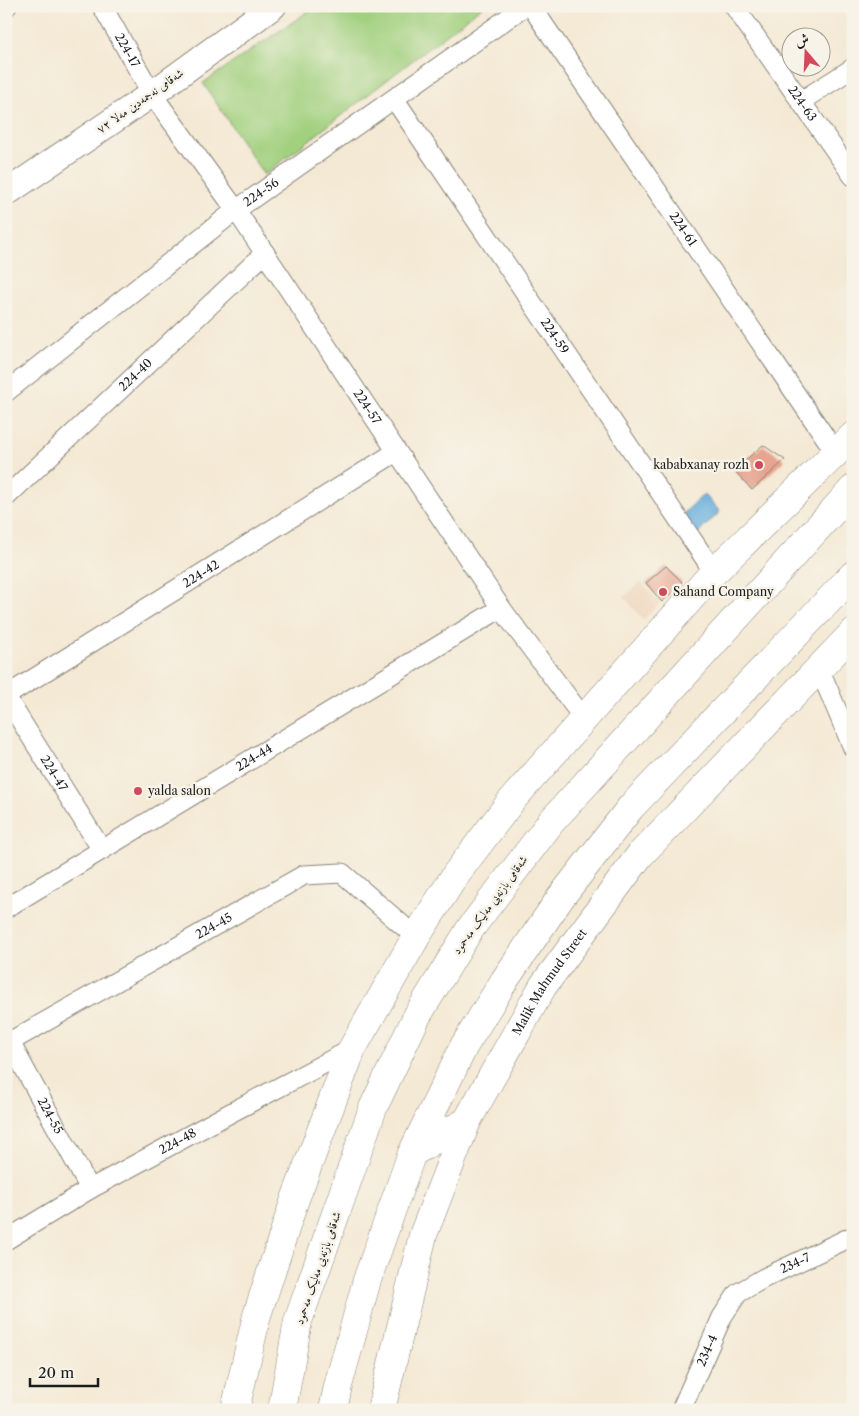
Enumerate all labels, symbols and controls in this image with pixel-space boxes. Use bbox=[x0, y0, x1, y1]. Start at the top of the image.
north arrow bbox=[782, 28, 832, 78]
text: ش bbox=[792, 29, 811, 50]
street label: 224-17 bbox=[112, 30, 143, 70]
street label: شەقامی نەجمەدین مەلا ٧٢ bbox=[93, 65, 186, 136]
street label: 224-63 bbox=[785, 83, 820, 124]
street label: 224-56 bbox=[240, 174, 281, 209]
street label: 224-61 bbox=[667, 209, 701, 249]
street label: 224-59 bbox=[538, 315, 572, 357]
street label: 224-40 bbox=[115, 355, 155, 394]
street label: 224-57 bbox=[351, 386, 385, 427]
place label: kababxanay rozh bbox=[653, 457, 749, 472]
marker: kababxanay rozh bbox=[753, 459, 765, 471]
street label: 224-42 bbox=[180, 557, 222, 591]
place label: Sahand Company bbox=[673, 584, 774, 599]
marker: Sahand Company bbox=[657, 586, 669, 598]
street label: 224-44 bbox=[233, 740, 275, 774]
street label: 224-47 bbox=[38, 752, 71, 794]
place label: yalda salon bbox=[147, 783, 211, 798]
marker: yalda salon bbox=[132, 785, 144, 797]
street label: شەقامی بازنەیی مەلیک مەحمود bbox=[449, 852, 531, 958]
street label: 224-45 bbox=[193, 909, 235, 942]
street label: Malik Mahmud Street bbox=[509, 925, 590, 1038]
street label: 224-55 bbox=[35, 1095, 67, 1136]
street label: 224-48 bbox=[156, 1125, 199, 1157]
street label: شەقامی بازنەیی مەلیک مەحمود bbox=[291, 1209, 345, 1327]
street label: 234-7 bbox=[777, 1249, 813, 1276]
street label: 234-4 bbox=[693, 1332, 720, 1368]
scale bar bbox=[30, 1356, 98, 1388]
text: 20 m bbox=[38, 1363, 74, 1382]

